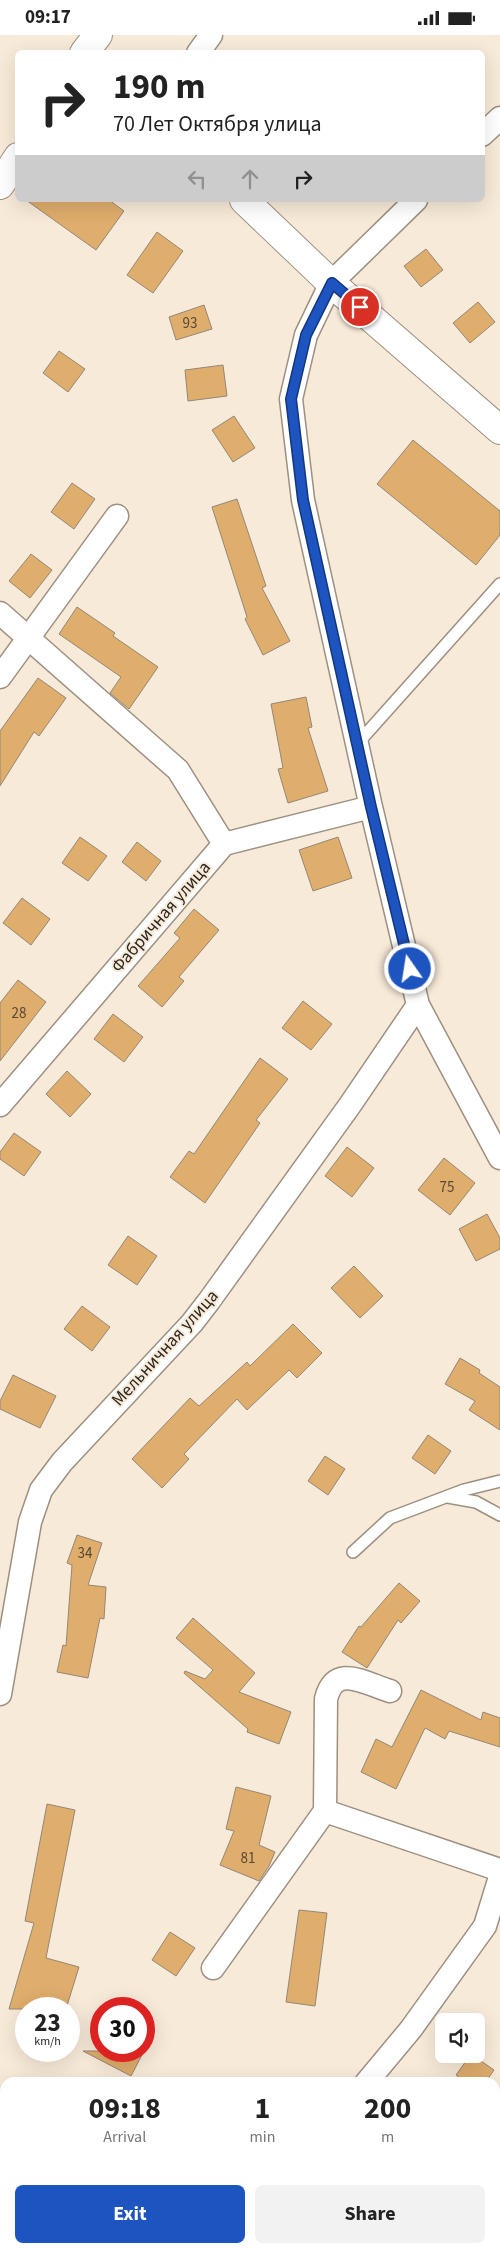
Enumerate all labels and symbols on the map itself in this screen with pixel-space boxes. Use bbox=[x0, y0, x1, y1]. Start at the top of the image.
pin bbox=[339, 286, 381, 328]
house number: 93 bbox=[183, 313, 197, 334]
street label: Фабричная улица bbox=[106, 856, 216, 978]
position arrow bbox=[383, 942, 435, 994]
house number: 28 bbox=[12, 1003, 26, 1024]
house number: 75 bbox=[440, 1177, 454, 1198]
street label: Мельничная улица bbox=[106, 1284, 224, 1412]
house number: 34 bbox=[78, 1543, 93, 1564]
house number: 81 bbox=[241, 1848, 255, 1869]
speed limit sign: 30 bbox=[90, 1997, 155, 2062]

